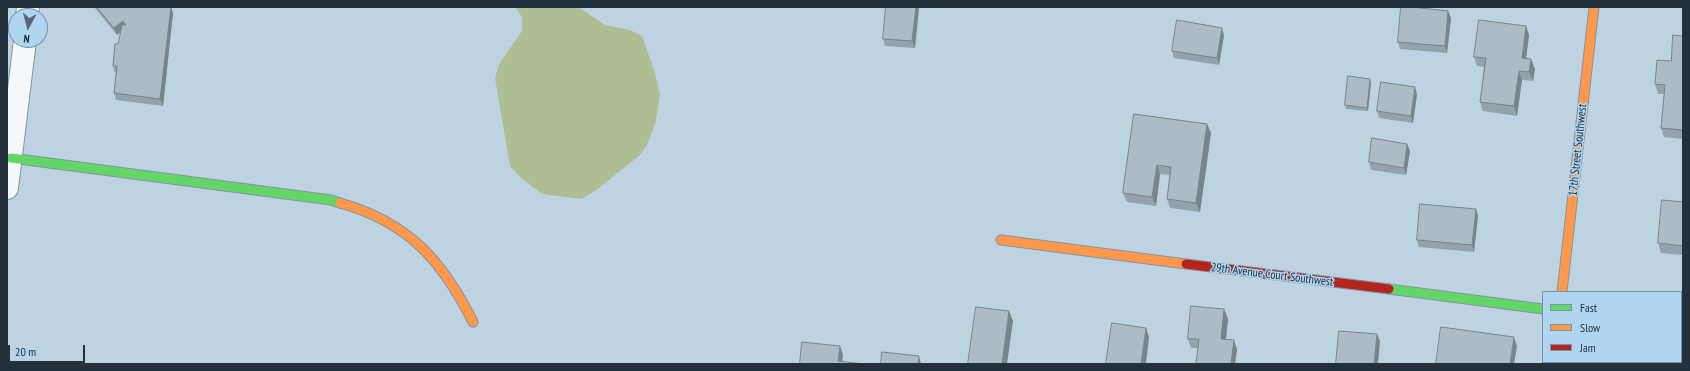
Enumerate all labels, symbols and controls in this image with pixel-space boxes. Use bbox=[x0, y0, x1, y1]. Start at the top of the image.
north arrow bbox=[8, 8, 48, 48]
text: N bbox=[23, 32, 30, 46]
street label: 17th Street Southwest bbox=[1566, 103, 1590, 197]
street label: 29th Avenue Court Southwest bbox=[1210, 260, 1334, 290]
legend bbox=[1542, 291, 1682, 363]
text: Fast bbox=[1580, 300, 1597, 315]
text: Slow bbox=[1580, 320, 1600, 335]
scale bar bbox=[10, 337, 87, 363]
text: Jam bbox=[1580, 340, 1596, 355]
text: 20 m bbox=[15, 344, 36, 359]

